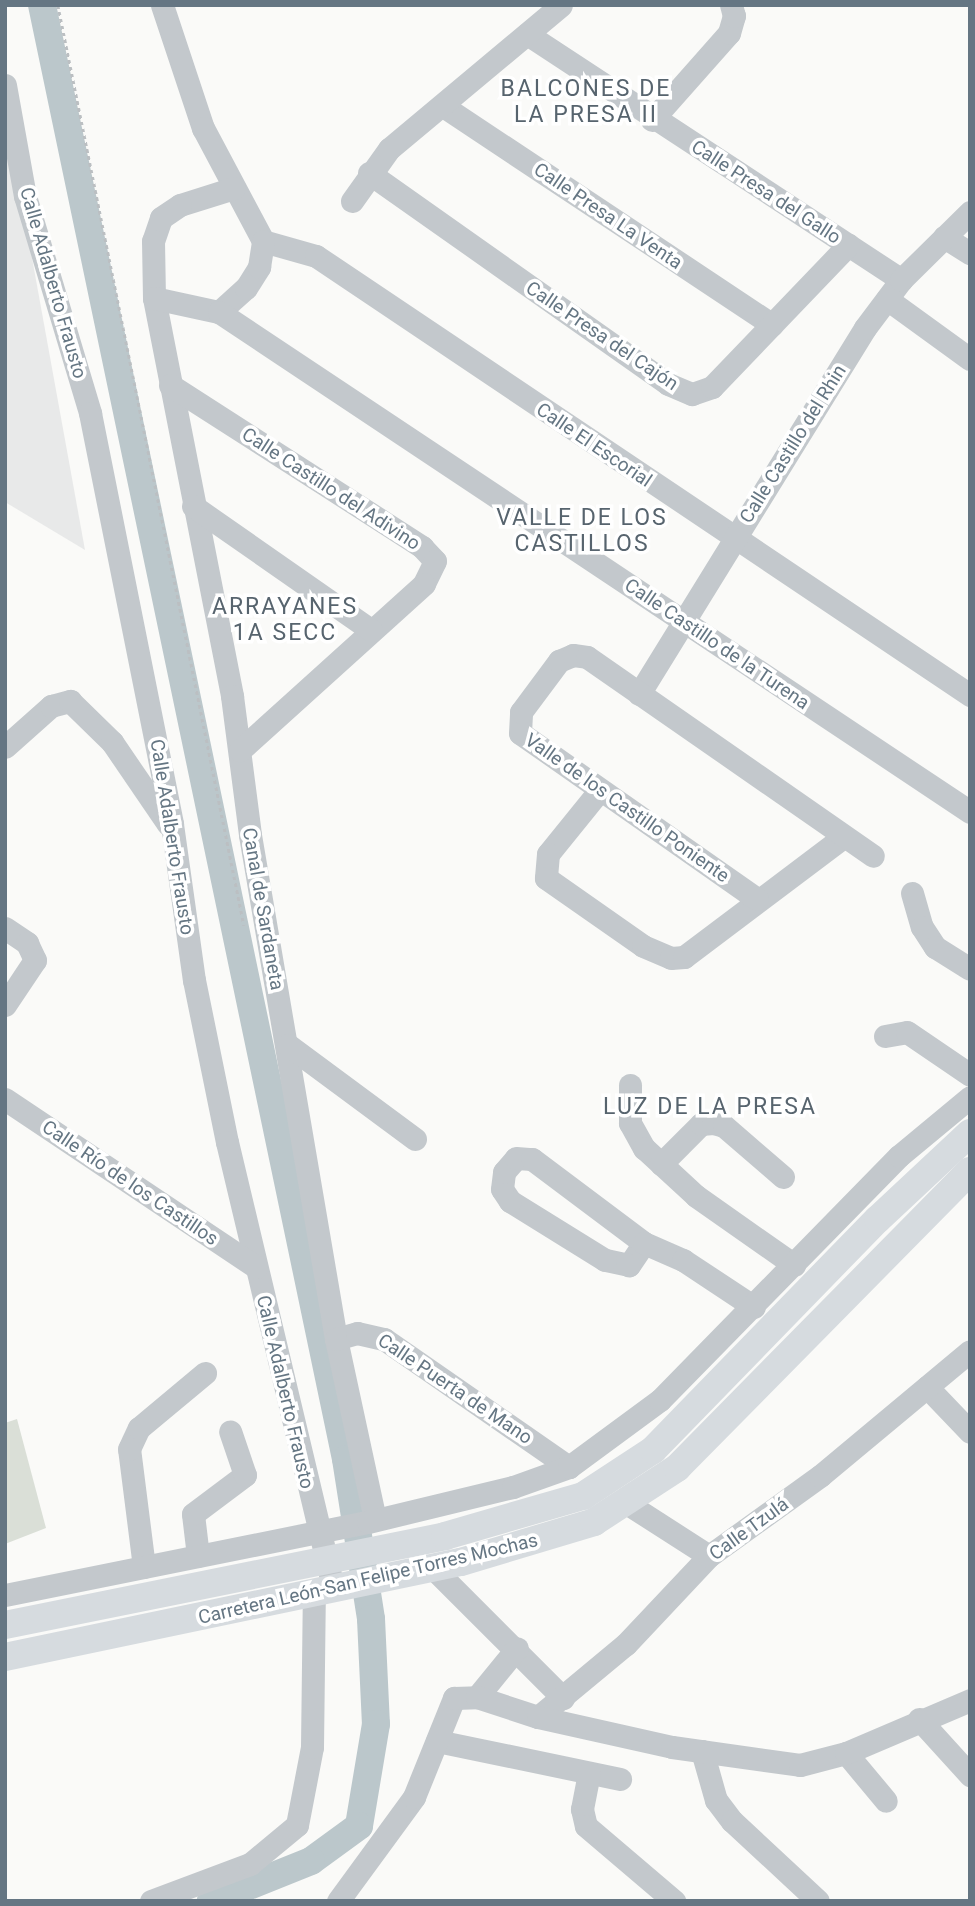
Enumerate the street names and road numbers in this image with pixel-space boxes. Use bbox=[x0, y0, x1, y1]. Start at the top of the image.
street label: Calle Presa del Gallo bbox=[687, 135, 845, 249]
street label: Calle Presa La Venta bbox=[530, 158, 686, 274]
street label: Calle Adalberto Frausto bbox=[15, 185, 91, 381]
street label: Calle Presa del Cajón bbox=[522, 277, 682, 395]
street label: Calle Castillo del Rhin bbox=[735, 361, 851, 527]
street label: Calle El Escorial bbox=[532, 398, 656, 492]
street label: Calle Castillo del Adivino bbox=[238, 423, 424, 555]
street label: Calle Castillo de la Turena bbox=[620, 574, 814, 714]
street label: Valle de los Castillo Poniente bbox=[520, 729, 734, 887]
street label: Calle Adalberto Frausto bbox=[145, 738, 199, 936]
street label: Canal de Sardaneta bbox=[237, 826, 289, 992]
street label: Calle Río de los Castillos bbox=[38, 1116, 222, 1250]
street label: Calle Adalberto Frausto bbox=[252, 1293, 318, 1491]
street label: Calle Puerta de Mano bbox=[374, 1329, 536, 1449]
street label: Calle Tzulá bbox=[705, 1493, 793, 1565]
street label: Carretera León-San Felipe Torres Mochas bbox=[196, 1529, 540, 1629]

